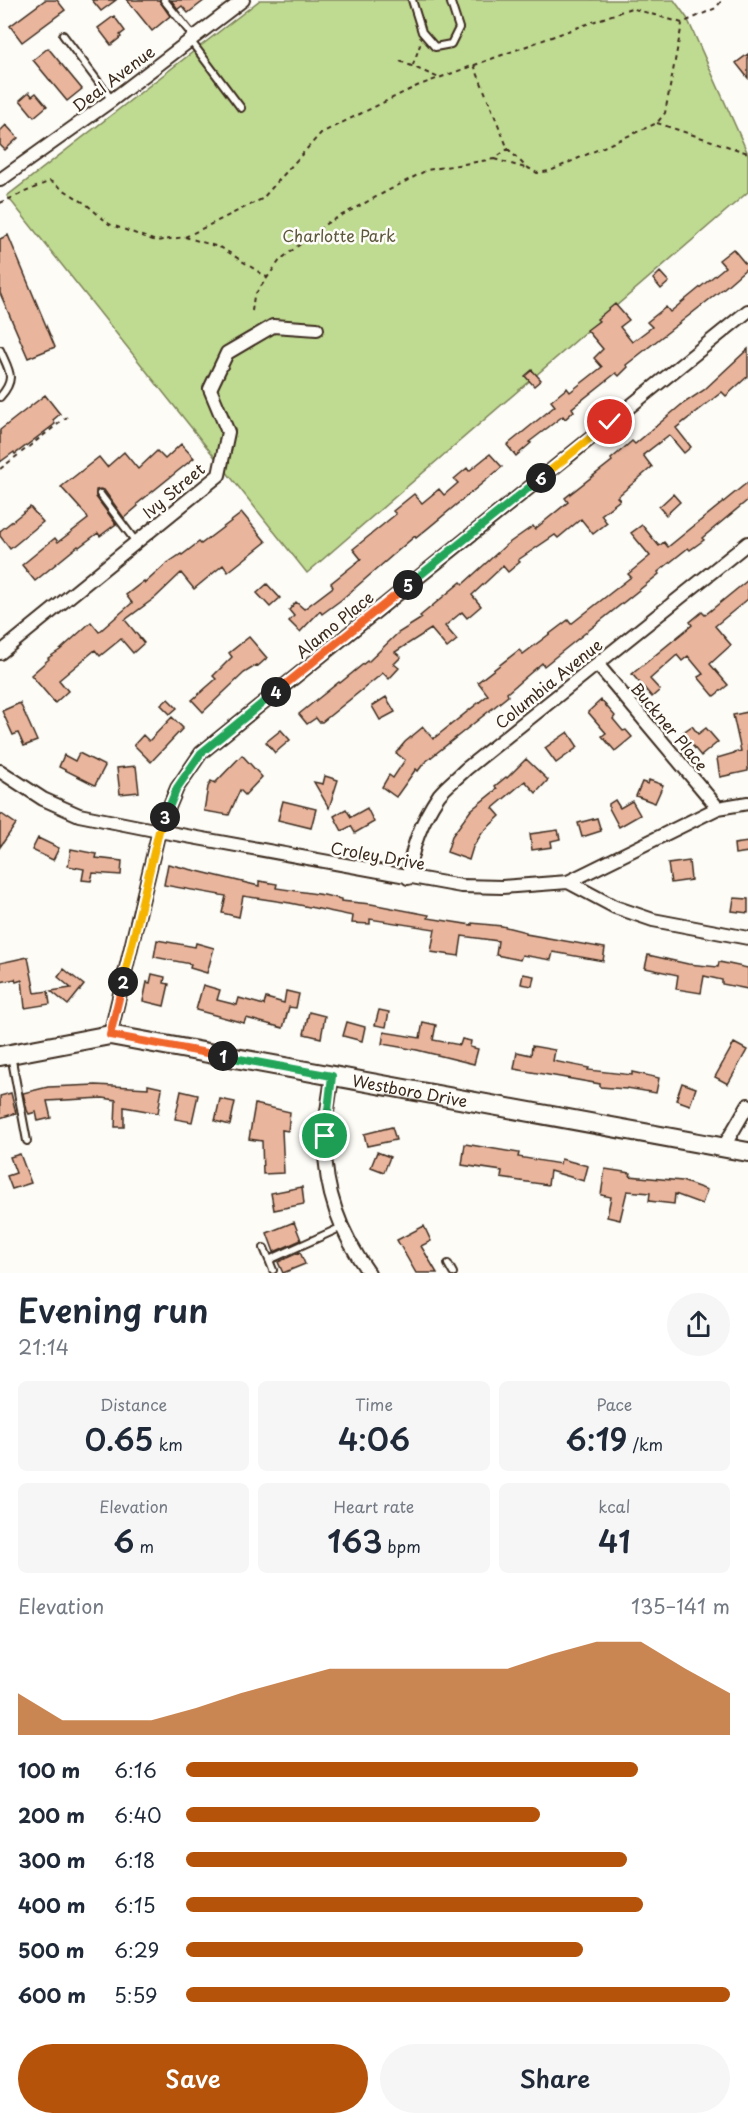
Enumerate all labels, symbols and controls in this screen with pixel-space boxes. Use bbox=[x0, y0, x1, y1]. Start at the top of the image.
street label: Deal Avenue bbox=[67, 39, 159, 117]
park label: Charlotte Park bbox=[282, 223, 396, 247]
pin bbox=[584, 396, 635, 447]
icon: check bbox=[593, 405, 626, 438]
street label: Ivy Street bbox=[137, 456, 210, 523]
pin: 6 bbox=[526, 463, 556, 493]
text: 6 bbox=[535, 466, 547, 490]
pin: 5 bbox=[393, 570, 423, 600]
text: 5 bbox=[403, 573, 413, 597]
street label: Alamo Place bbox=[290, 585, 378, 663]
street label: Columbia Avenue bbox=[489, 632, 607, 734]
pin: 4 bbox=[261, 677, 291, 707]
street label: Buckner Place bbox=[626, 677, 714, 775]
text: 4 bbox=[271, 680, 281, 704]
pin: 3 bbox=[150, 802, 180, 832]
text: 3 bbox=[160, 805, 170, 829]
street label: Croley Drive bbox=[329, 835, 427, 875]
pin: 2 bbox=[108, 967, 138, 997]
text: 2 bbox=[117, 970, 129, 994]
pin: 1 bbox=[208, 1041, 238, 1071]
text: 1 bbox=[219, 1044, 227, 1068]
street label: Westboro Drive bbox=[350, 1068, 470, 1112]
pin bbox=[299, 1110, 350, 1161]
icon: arrive bbox=[308, 1119, 341, 1152]
text: Evening run bbox=[18, 1284, 209, 1334]
button: share bbox=[667, 1293, 730, 1356]
text: 21:14 bbox=[18, 1332, 69, 1362]
text: Distance bbox=[100, 1392, 167, 1416]
text: Time bbox=[355, 1392, 393, 1416]
text: Pace bbox=[596, 1392, 632, 1416]
text: 0.65 bbox=[84, 1416, 154, 1461]
text: 4:06 bbox=[338, 1416, 410, 1461]
text: 6:19 bbox=[566, 1416, 627, 1461]
text: km bbox=[154, 1432, 183, 1456]
text: /km bbox=[627, 1432, 663, 1456]
text: Elevation bbox=[99, 1494, 168, 1518]
text: Heart rate bbox=[334, 1494, 414, 1518]
text: kcal bbox=[598, 1494, 630, 1518]
text: 6 bbox=[113, 1518, 134, 1563]
text: 163 bbox=[327, 1518, 382, 1563]
text: 41 bbox=[598, 1518, 631, 1563]
text: m bbox=[134, 1534, 154, 1558]
text: bpm bbox=[382, 1534, 421, 1558]
text: Elevation bbox=[18, 1591, 104, 1621]
text: 135–141 m bbox=[631, 1591, 730, 1621]
text: 100 m bbox=[18, 1755, 80, 1785]
text: 6:16 bbox=[114, 1755, 157, 1785]
text: 200 m bbox=[18, 1800, 85, 1830]
text: 6:40 bbox=[114, 1800, 162, 1830]
text: 300 m bbox=[18, 1845, 86, 1875]
text: 6:18 bbox=[114, 1845, 155, 1875]
text: 400 m bbox=[18, 1890, 86, 1920]
text: 6:15 bbox=[114, 1890, 156, 1920]
text: 500 m bbox=[18, 1935, 85, 1965]
text: 6:29 bbox=[114, 1935, 159, 1965]
text: 600 m bbox=[18, 1980, 86, 2010]
text: 5:59 bbox=[114, 1980, 158, 2010]
button: Save bbox=[18, 2044, 368, 2113]
button: Share bbox=[380, 2044, 730, 2113]

